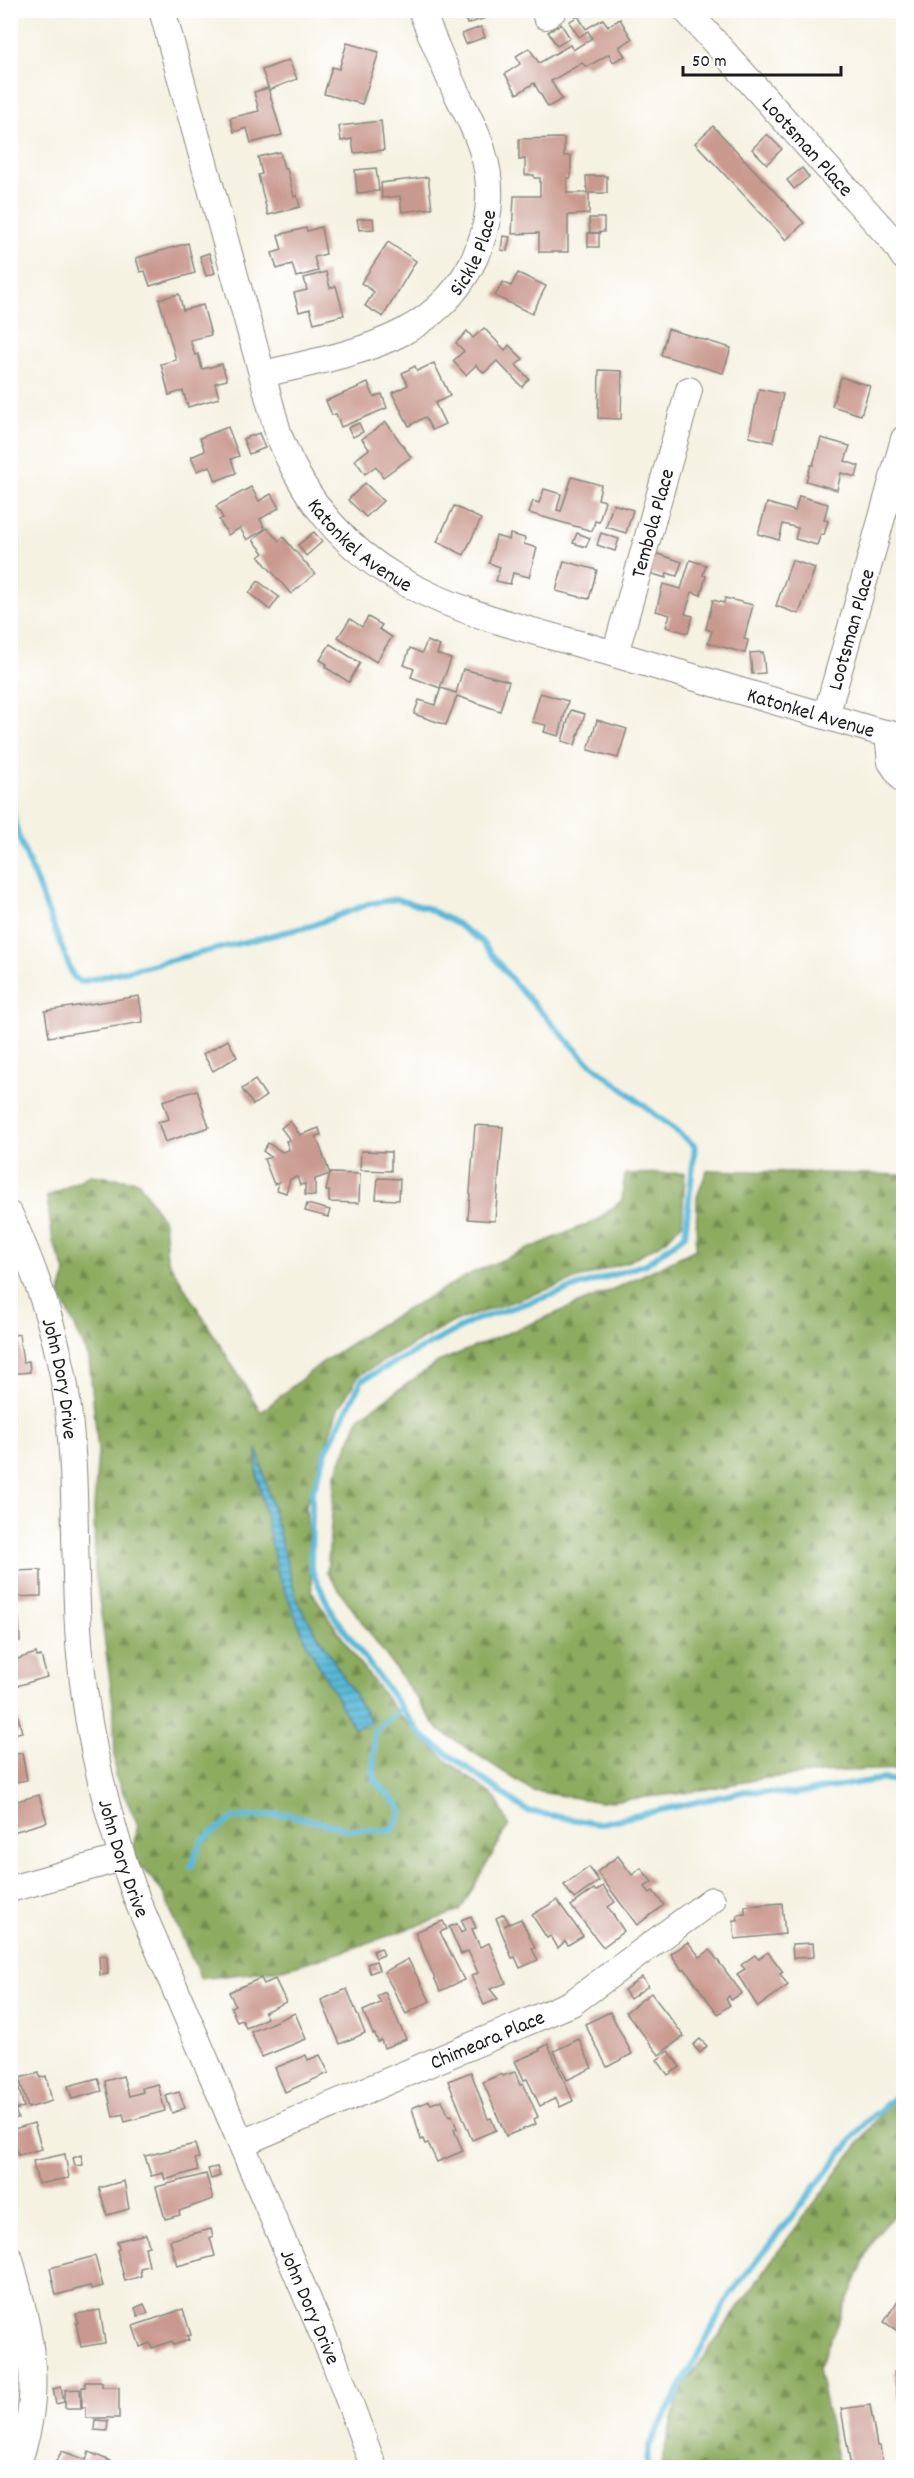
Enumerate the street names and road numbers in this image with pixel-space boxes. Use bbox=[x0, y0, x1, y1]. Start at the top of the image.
street label: Lootsman Place bbox=[753, 92, 859, 205]
street label: Sickle Place bbox=[443, 208, 506, 304]
street label: Tembola Place bbox=[625, 466, 684, 582]
street label: Katonkel Avenue bbox=[298, 493, 417, 602]
street label: Lootsman Place bbox=[822, 566, 885, 694]
street label: Katonkel Avenue bbox=[743, 682, 878, 748]
street label: John Dory Drive bbox=[32, 1315, 83, 1441]
street label: John Dory Drive bbox=[88, 1796, 155, 1923]
street label: Chimeara Place bbox=[426, 2004, 550, 2080]
street label: John Dory Drive bbox=[270, 2245, 346, 2370]

